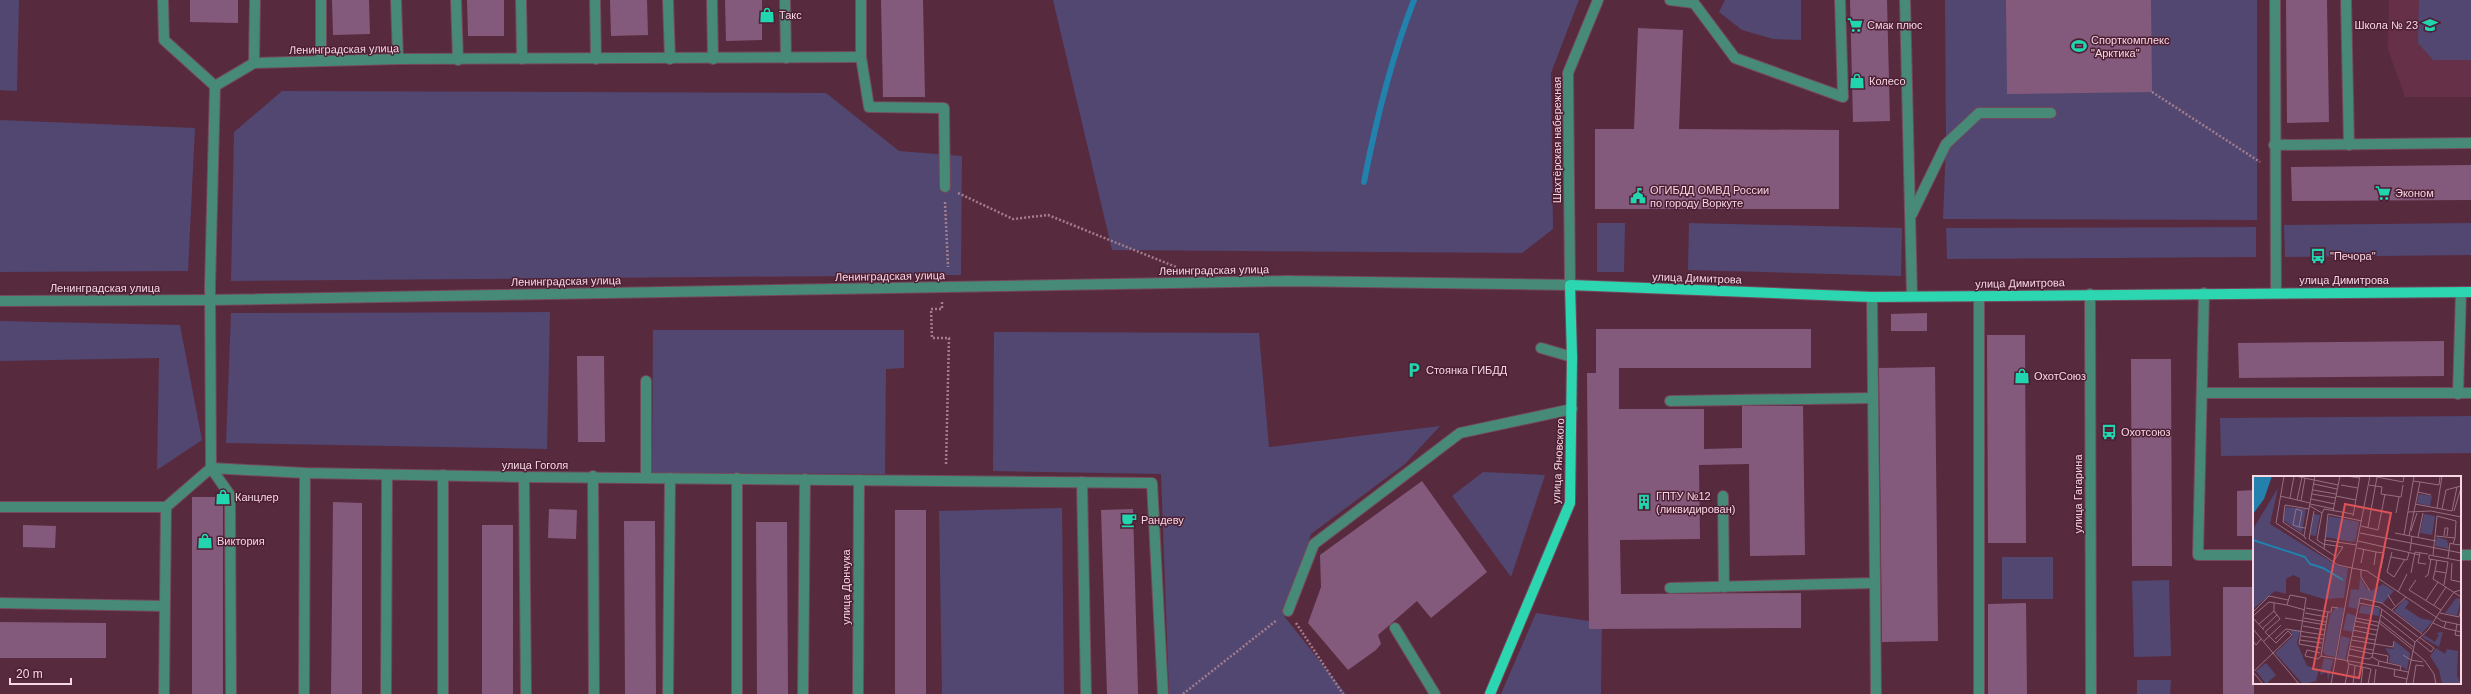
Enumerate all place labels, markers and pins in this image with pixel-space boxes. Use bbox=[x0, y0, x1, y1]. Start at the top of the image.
shop icon: Такс bbox=[758, 6, 776, 24]
place label: Такс bbox=[779, 9, 802, 21]
supermarket icon: Смак плюс bbox=[1846, 16, 1864, 34]
school or university icon: Школа № 23 bbox=[2421, 16, 2439, 34]
place label: Смак плюс bbox=[1867, 19, 1923, 31]
place label: Школа № 23 bbox=[2354, 19, 2418, 31]
place label: Спорткомплекс "Арктика" bbox=[2091, 34, 2170, 59]
sports icon: Спорткомплекс "Арктика" bbox=[2070, 37, 2088, 55]
shop icon: Колесо bbox=[1848, 72, 1866, 90]
place label: Колесо bbox=[1869, 75, 1906, 87]
place label: ОГИБДД ОМВД России по городу Воркуте bbox=[1650, 184, 1769, 209]
supermarket icon: Эконом bbox=[2374, 184, 2392, 202]
public building icon: ОГИБДД ОМВД России по городу Воркуте bbox=[1629, 187, 1647, 205]
place label: Эконом bbox=[2395, 187, 2434, 199]
bus stop icon: "Печора" bbox=[2309, 247, 2327, 265]
place label: "Печора" bbox=[2330, 250, 2376, 262]
parking icon: Стоянка ГИБДД bbox=[1405, 361, 1423, 379]
place label: Стоянка ГИБДД bbox=[1426, 364, 1508, 376]
shop icon: ОхотСоюз bbox=[2013, 367, 2031, 385]
place label: ОхотСоюз bbox=[2034, 370, 2086, 382]
bus stop icon: Охотсоюз bbox=[2100, 423, 2118, 441]
place label: Охотсоюз bbox=[2121, 426, 2171, 438]
shop icon: Канцлер bbox=[214, 488, 232, 506]
place label: ГПТУ №12 (ликвидирован) bbox=[1656, 490, 1735, 515]
place label: Канцлер bbox=[235, 491, 279, 503]
building icon: ГПТУ №12 (ликвидирован) bbox=[1635, 493, 1653, 511]
cafe icon: Рандеву bbox=[1120, 511, 1138, 529]
place label: Рандеву bbox=[1141, 514, 1184, 526]
shop icon: Виктория bbox=[196, 532, 214, 550]
place label: Виктория bbox=[217, 535, 265, 547]

